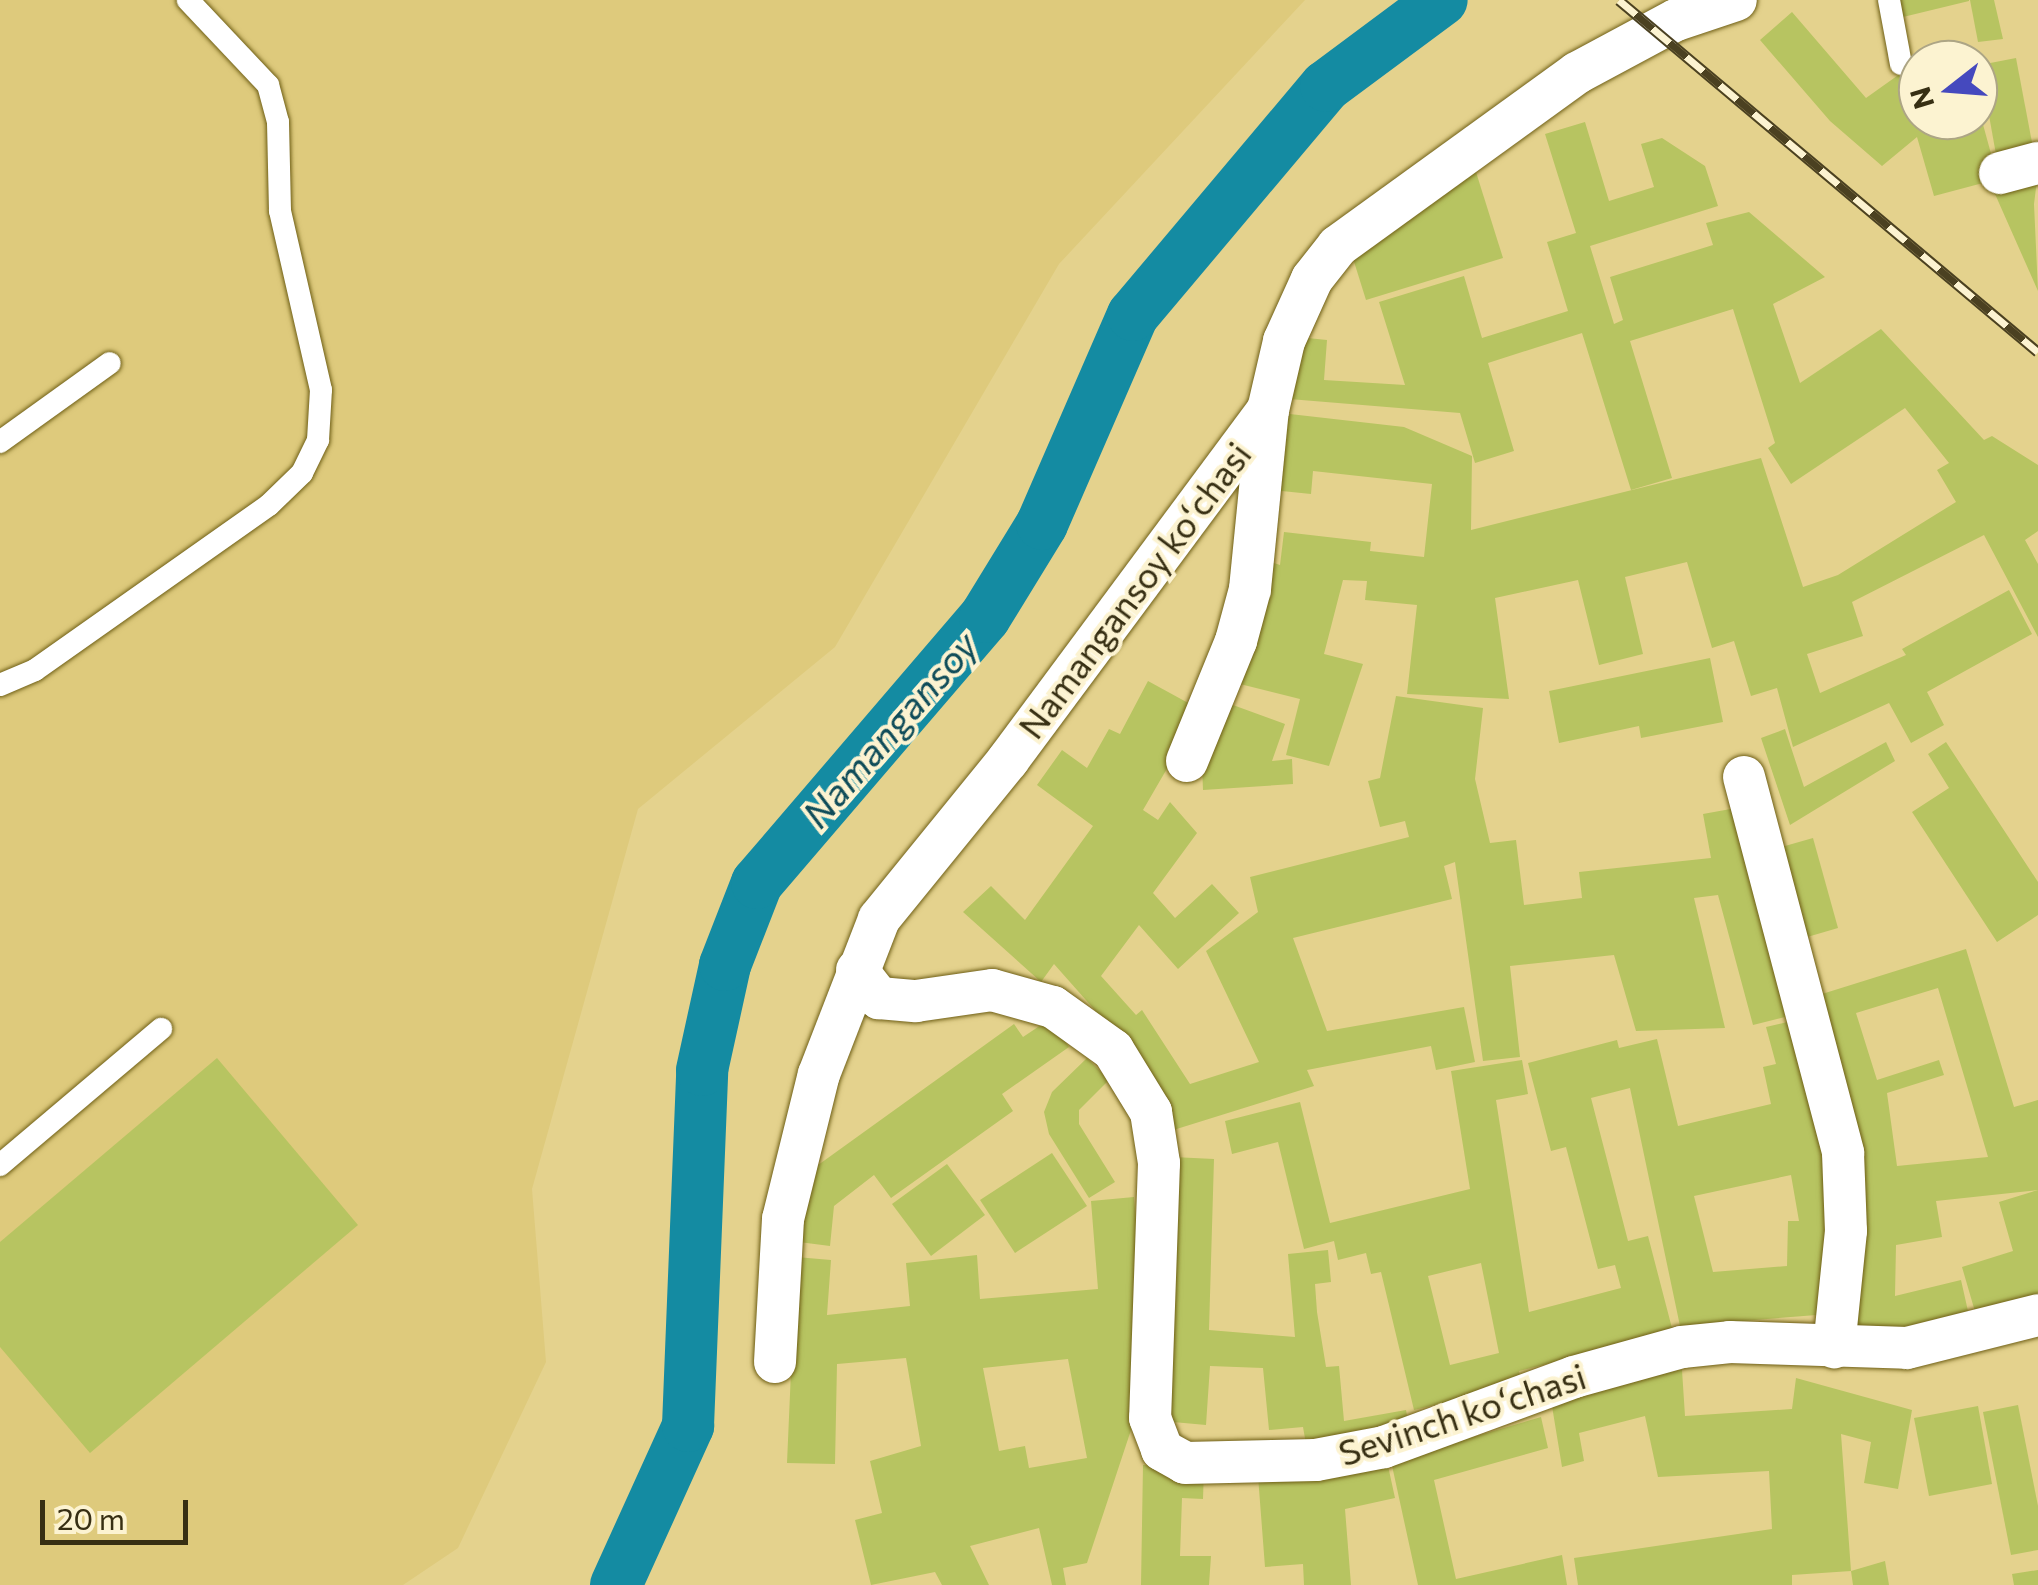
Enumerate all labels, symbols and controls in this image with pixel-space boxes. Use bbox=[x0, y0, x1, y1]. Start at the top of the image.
north arrow bbox=[1898, 40, 1998, 140]
text: N bbox=[1902, 83, 1941, 113]
street label: Namangansoy koʻchasi bbox=[1009, 434, 1259, 746]
water label: Namangansoy bbox=[792, 622, 986, 836]
street label: Sevinch koʻchasi bbox=[1333, 1354, 1591, 1474]
scale bar bbox=[45, 1480, 192, 1542]
text: 20 m bbox=[57, 1499, 125, 1536]

